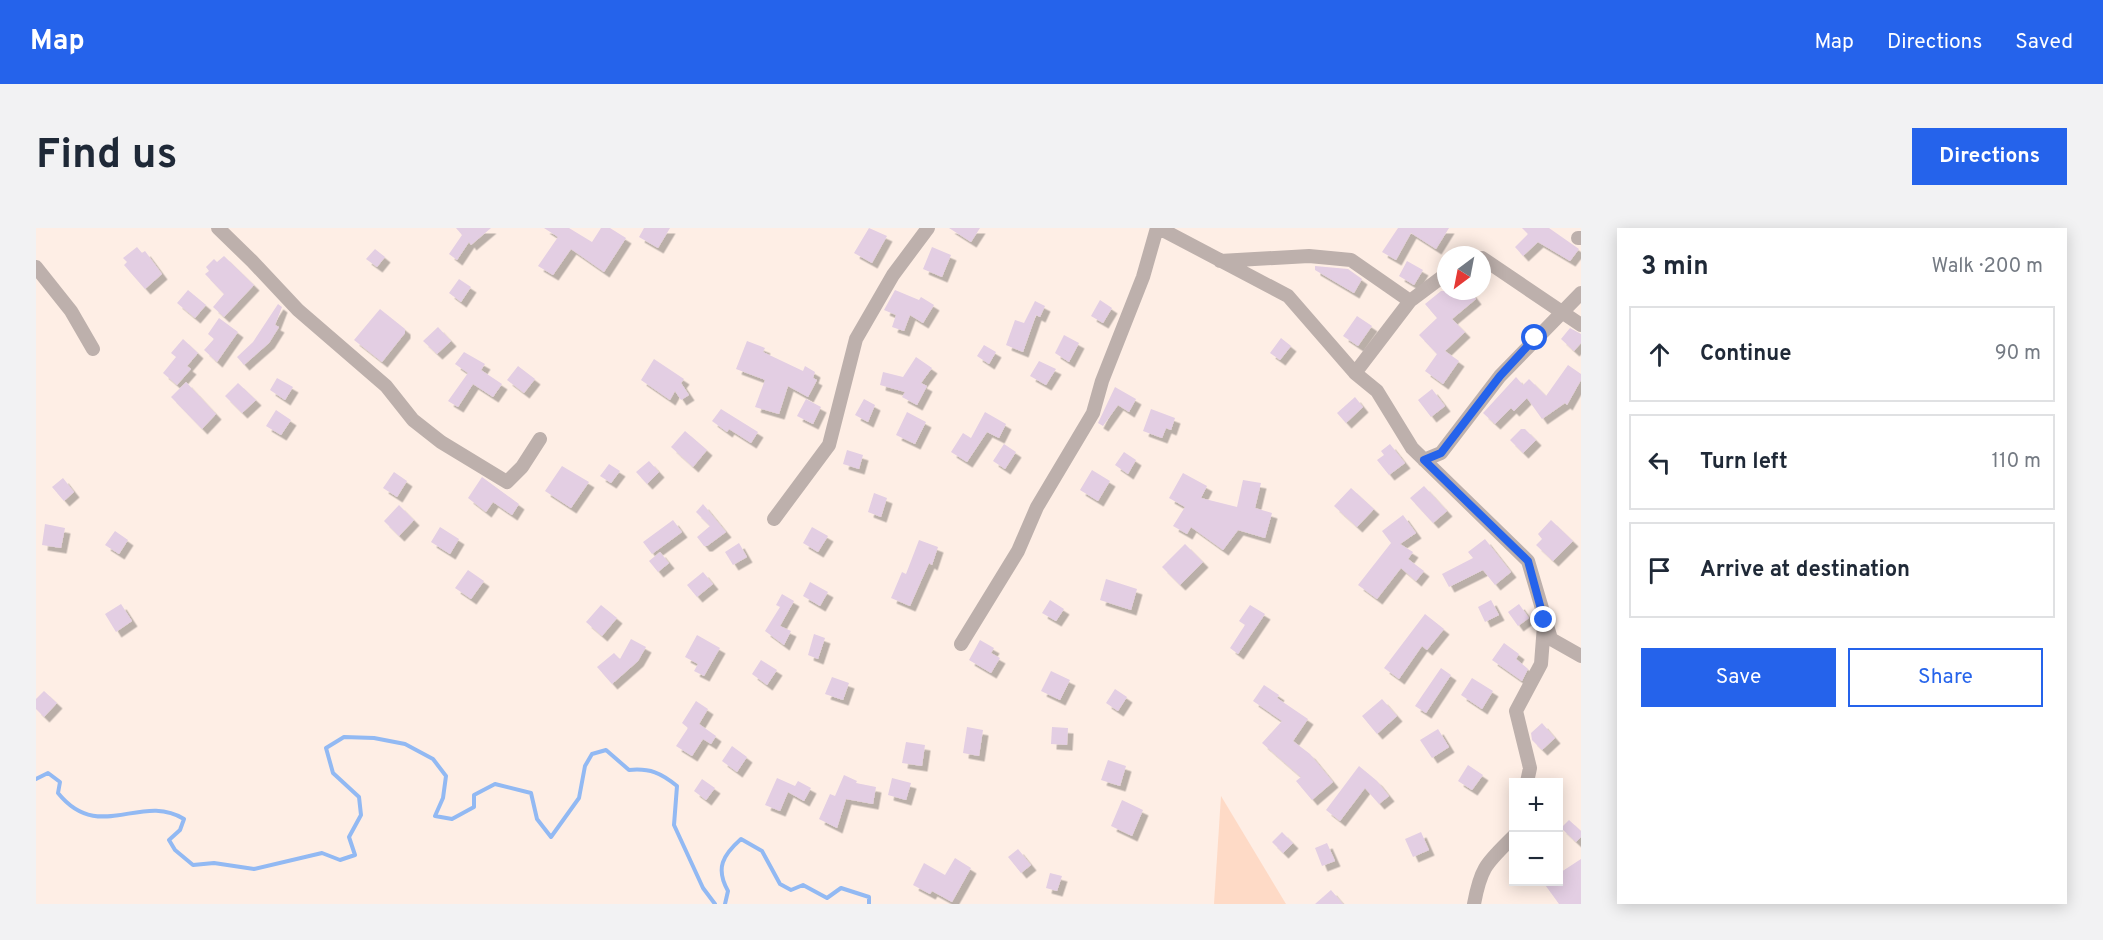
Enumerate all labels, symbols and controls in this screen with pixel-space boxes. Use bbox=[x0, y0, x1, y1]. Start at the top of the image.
text: Map bbox=[30, 24, 85, 60]
text: Map bbox=[1814, 29, 1854, 56]
text: Directions bbox=[1887, 29, 1982, 56]
text: Saved bbox=[2015, 29, 2073, 56]
button: Directions bbox=[1912, 128, 2067, 185]
text: Find us bbox=[36, 130, 177, 183]
north arrow bbox=[1437, 246, 1491, 300]
text: 3 min bbox=[1641, 251, 1709, 284]
text: Walk · 200 m bbox=[1932, 254, 2043, 280]
route start bbox=[1521, 324, 1547, 350]
icon: ahead bbox=[1643, 338, 1676, 371]
text: Continue bbox=[1700, 341, 1791, 368]
text: 90 m bbox=[1995, 341, 2041, 367]
icon: left bbox=[1643, 446, 1676, 479]
text: Turn left bbox=[1700, 449, 1788, 476]
text: 110 m bbox=[1992, 449, 2041, 475]
icon: arrive bbox=[1643, 554, 1676, 587]
text: Arrive at destination bbox=[1700, 557, 1910, 584]
route end bbox=[1530, 606, 1556, 632]
button: Save bbox=[1641, 648, 1836, 707]
button: Share bbox=[1848, 648, 2043, 707]
map controls bbox=[1509, 778, 1563, 886]
button: + bbox=[1509, 778, 1563, 832]
button: − bbox=[1509, 832, 1563, 886]

